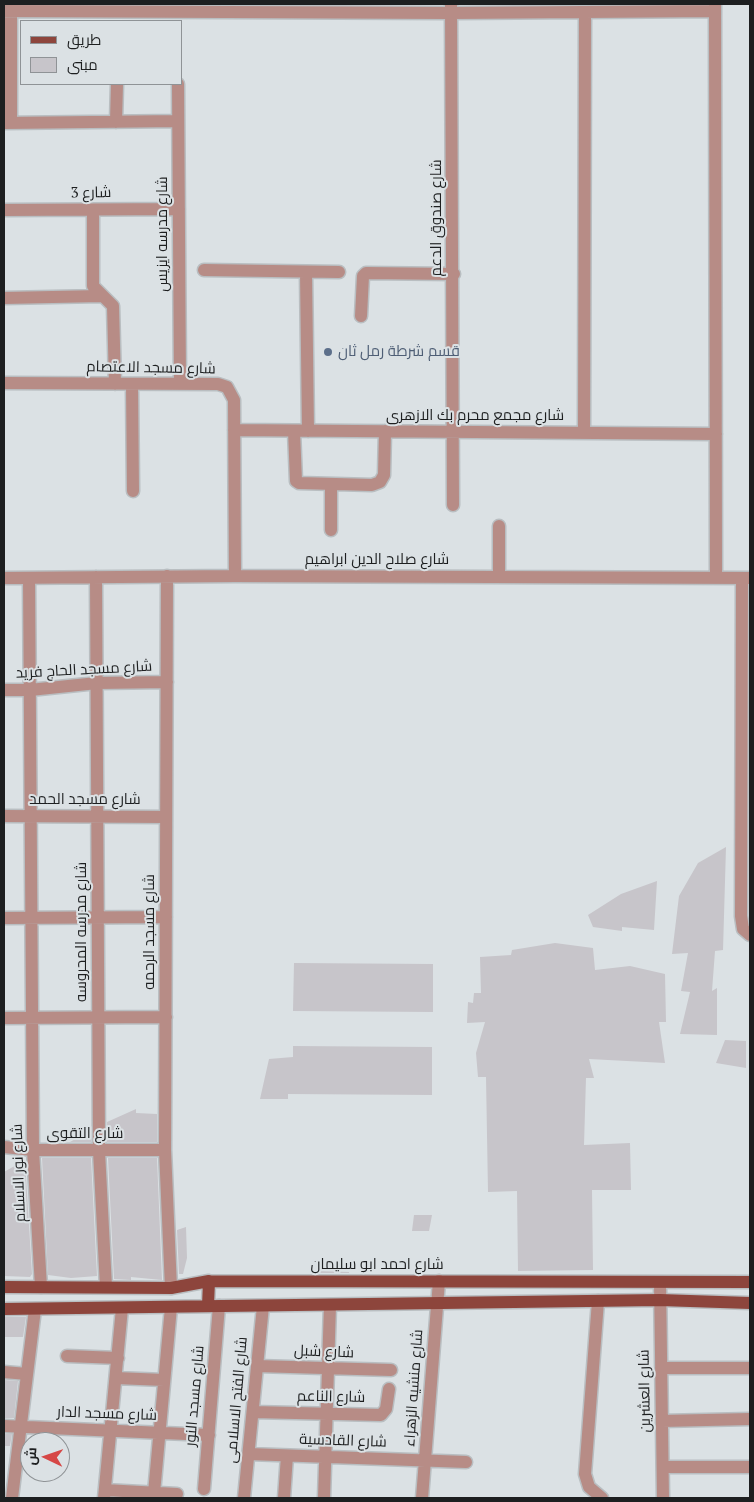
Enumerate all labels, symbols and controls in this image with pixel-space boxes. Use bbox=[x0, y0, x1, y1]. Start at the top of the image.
legend bbox=[20, 20, 182, 85]
text: طريق bbox=[67, 29, 101, 49]
text: مبنى bbox=[67, 54, 98, 74]
street label: شارع صندوق الدعم bbox=[428, 159, 446, 277]
street label: شارع مدرسه ايزيس bbox=[154, 176, 172, 292]
street label: شارع 3 bbox=[70, 184, 112, 202]
place label: قسم شرطة رمل ثان bbox=[338, 343, 460, 361]
marker: قسم شرطة رمل ثان bbox=[322, 346, 334, 358]
street label: شارع مسجد الاعتصام bbox=[86, 358, 216, 378]
street label: شارع مجمع محرم بك الازهرى bbox=[386, 407, 564, 425]
street label: شارع صلاح الدين ابراهيم bbox=[305, 551, 449, 569]
street label: شارع مسجد الحاج فريد bbox=[15, 657, 153, 683]
street label: شارع مسجد الحمد bbox=[29, 791, 141, 809]
street label: شارع مدرسه المحروسه bbox=[73, 862, 91, 1002]
street label: شارع مسجد الرحمه bbox=[141, 874, 159, 990]
street label: شارع نور الاسلام bbox=[8, 1123, 30, 1223]
street label: شارع التقوى bbox=[47, 1125, 123, 1143]
street label: شارع احمد ابو سليمان bbox=[310, 1256, 444, 1274]
street label: شارع منشيه الزهراء bbox=[401, 1329, 427, 1447]
street label: شارع الفتح الاسلامى bbox=[223, 1336, 251, 1464]
street label: شارع شبل bbox=[294, 1342, 354, 1362]
street label: شارع مسجد النور bbox=[182, 1345, 208, 1447]
street label: شارع العشرين bbox=[635, 1349, 655, 1433]
street label: شارع الناعم bbox=[297, 1387, 365, 1407]
street label: شارع مسجد الدار bbox=[57, 1403, 157, 1425]
street label: شارع القادسية bbox=[299, 1430, 387, 1452]
north arrow bbox=[20, 1432, 70, 1482]
text: ش bbox=[21, 1447, 40, 1466]

